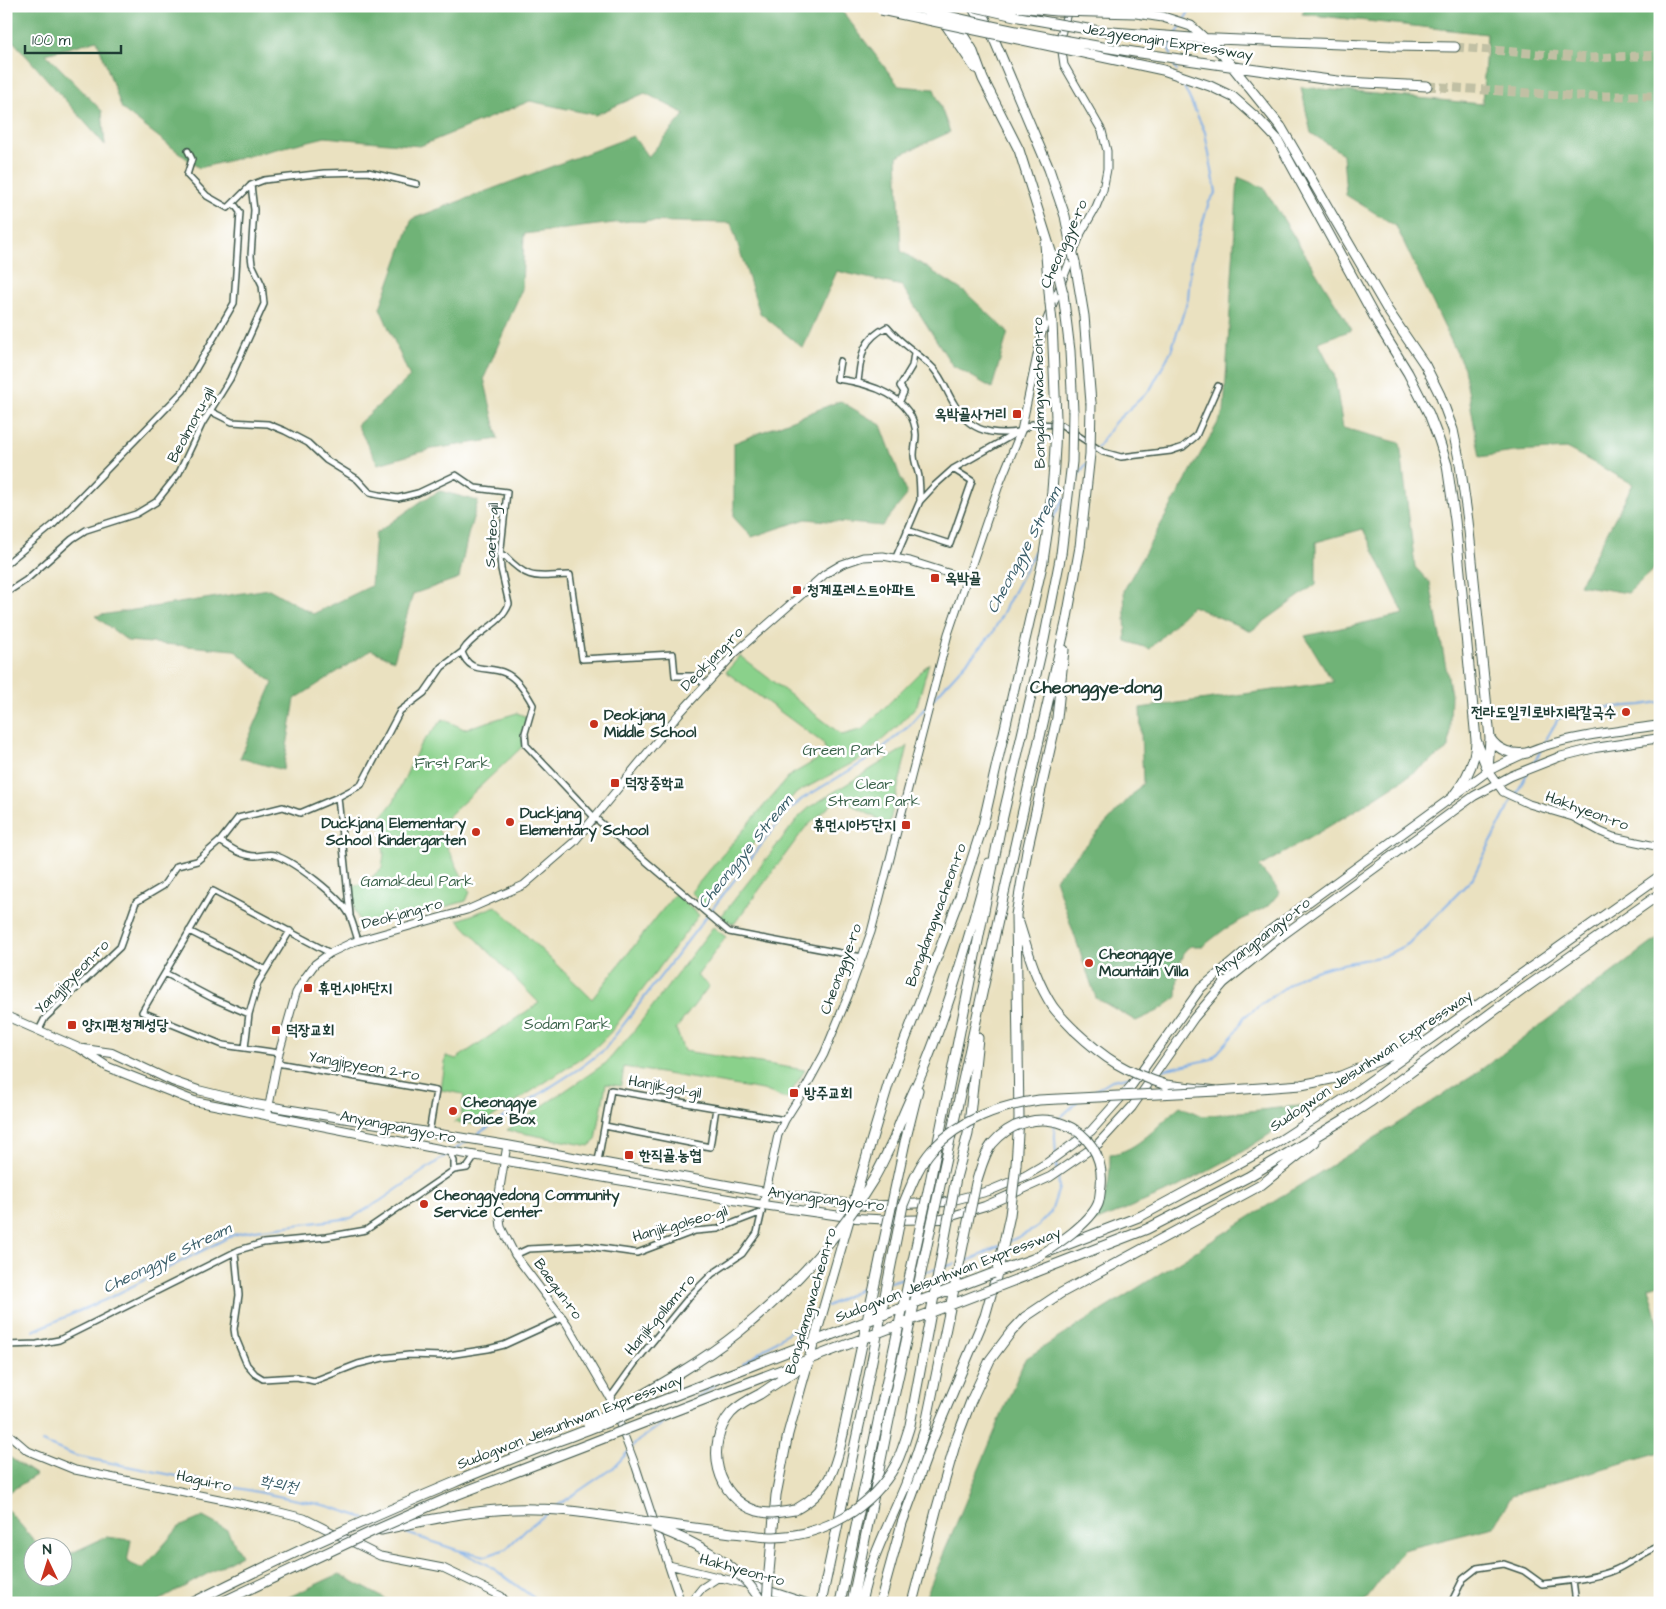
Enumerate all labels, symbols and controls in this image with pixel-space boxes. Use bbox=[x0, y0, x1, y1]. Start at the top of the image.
street label: Je2gyeongin Expressway bbox=[1081, 18, 1255, 67]
scale bar bbox=[25, 22, 121, 54]
text: 100 m bbox=[32, 30, 71, 51]
street label: Cheonggye-ro bbox=[1035, 196, 1094, 292]
street label: Bongdamgwacheon-ro bbox=[1027, 317, 1052, 469]
street label: Beolmoru-gil bbox=[162, 384, 221, 467]
place label: 옥박골사거리 bbox=[935, 404, 1007, 425]
marker: 옥박골사거리 bbox=[1011, 408, 1023, 420]
water label: Cheonggye Stream bbox=[981, 482, 1068, 617]
street label: Saeteo-gil bbox=[480, 502, 505, 568]
place label: 옥박골 bbox=[945, 568, 981, 589]
marker: 옥박골 bbox=[929, 572, 941, 584]
place label: 청계포레스트아파트 bbox=[807, 580, 916, 601]
marker: 청계포레스트아파트 bbox=[791, 584, 803, 596]
street label: Deokjang-ro bbox=[676, 622, 749, 697]
district label: Cheonggye-dong bbox=[1030, 675, 1163, 701]
place label: 전라도일키로바지락칼국수 bbox=[1470, 702, 1616, 723]
place label: Deokjang Middle School bbox=[604, 705, 697, 743]
marker: 전라도일키로바지락칼국수 bbox=[1620, 706, 1632, 718]
marker: Deokjang Middle School bbox=[588, 718, 600, 730]
park label: Green Park bbox=[802, 740, 886, 761]
park label: First Park bbox=[414, 753, 490, 774]
place label: 덕장중학교 bbox=[625, 773, 685, 794]
park label: Clear Stream Park bbox=[828, 774, 920, 812]
marker: 덕장중학교 bbox=[609, 777, 621, 789]
street label: Hakhyeon-ro bbox=[1542, 786, 1632, 837]
water label: Cheonggye Stream bbox=[692, 789, 799, 914]
place label: Duckjang Elementary School bbox=[520, 803, 649, 842]
place label: Duckjang Elementary School Kindergarten bbox=[322, 813, 467, 853]
place label: 휴먼시아5단지 bbox=[813, 815, 896, 836]
marker: Duckjang Elementary School bbox=[504, 816, 516, 828]
marker: 휴먼시아5단지 bbox=[900, 819, 912, 831]
marker: Duckjang Elementary School Kindergarten bbox=[470, 826, 482, 838]
street label: Bongdamgwacheon-ro bbox=[900, 840, 973, 990]
park label: Gamakdeul Park bbox=[360, 871, 474, 892]
street label: Anyangpangyo-ro bbox=[1209, 892, 1316, 982]
street label: Deokjang-ro bbox=[359, 893, 445, 936]
street label: Cheonggye-ro bbox=[815, 920, 868, 1018]
street label: Yangjipyeon-ro bbox=[30, 935, 115, 1020]
place label: Cheonggye Mountain Villa bbox=[1099, 944, 1189, 982]
marker: Cheonggye Mountain Villa bbox=[1083, 957, 1095, 969]
place label: 휴먼시아1단지 bbox=[318, 978, 392, 999]
marker: 휴먼시아1단지 bbox=[302, 982, 314, 994]
street label: Sudogwon Je1sunhwan Expressway bbox=[1266, 985, 1477, 1138]
park label: Sodam Park bbox=[524, 1014, 610, 1035]
place label: 양지편.청계성당 bbox=[82, 1015, 169, 1036]
marker: 양지편.청계성당 bbox=[66, 1019, 78, 1031]
place label: 덕장교회 bbox=[286, 1020, 334, 1041]
marker: 덕장교회 bbox=[270, 1024, 282, 1036]
street label: Yangjipyeon 2-ro bbox=[307, 1046, 422, 1087]
street label: Hanjikgol-gil bbox=[627, 1070, 703, 1105]
place label: 방주교회 bbox=[804, 1083, 852, 1104]
marker: 방주교회 bbox=[788, 1087, 800, 1099]
place label: Cheonggye Police Box bbox=[463, 1092, 537, 1130]
street label: Anyangpangyo-ro bbox=[338, 1105, 458, 1150]
marker: Cheonggye Police Box bbox=[447, 1105, 459, 1117]
place label: 한직골.농협 bbox=[638, 1145, 701, 1166]
marker: 한직골.농협 bbox=[623, 1149, 635, 1161]
street label: Anyangpangyo-ro bbox=[766, 1181, 886, 1218]
place label: Cheonggyedong Community Service Center bbox=[433, 1185, 620, 1223]
marker: Cheonggyedong Community Service Center bbox=[418, 1198, 430, 1210]
street label: Hanjikgolseo-gil bbox=[630, 1200, 730, 1249]
water label: Cheonggye Stream bbox=[99, 1217, 237, 1299]
street label: Sudogwon Je1sunhwan Expressway bbox=[832, 1222, 1064, 1329]
street label: Bongdamgwacheon-ro bbox=[780, 1225, 843, 1377]
street label: Baegun-ro bbox=[528, 1254, 588, 1325]
street label: Hanjikgollam-ro bbox=[620, 1270, 701, 1361]
street label: Sudogwon Je1sunhwan Expressway bbox=[454, 1369, 686, 1476]
street label: Hagui-ro bbox=[174, 1465, 234, 1498]
water label: 학의천 bbox=[258, 1470, 302, 1499]
north arrow bbox=[22, 1536, 72, 1586]
text: N bbox=[42, 1540, 52, 1560]
street label: Hakhyeon-ro bbox=[697, 1549, 787, 1593]

